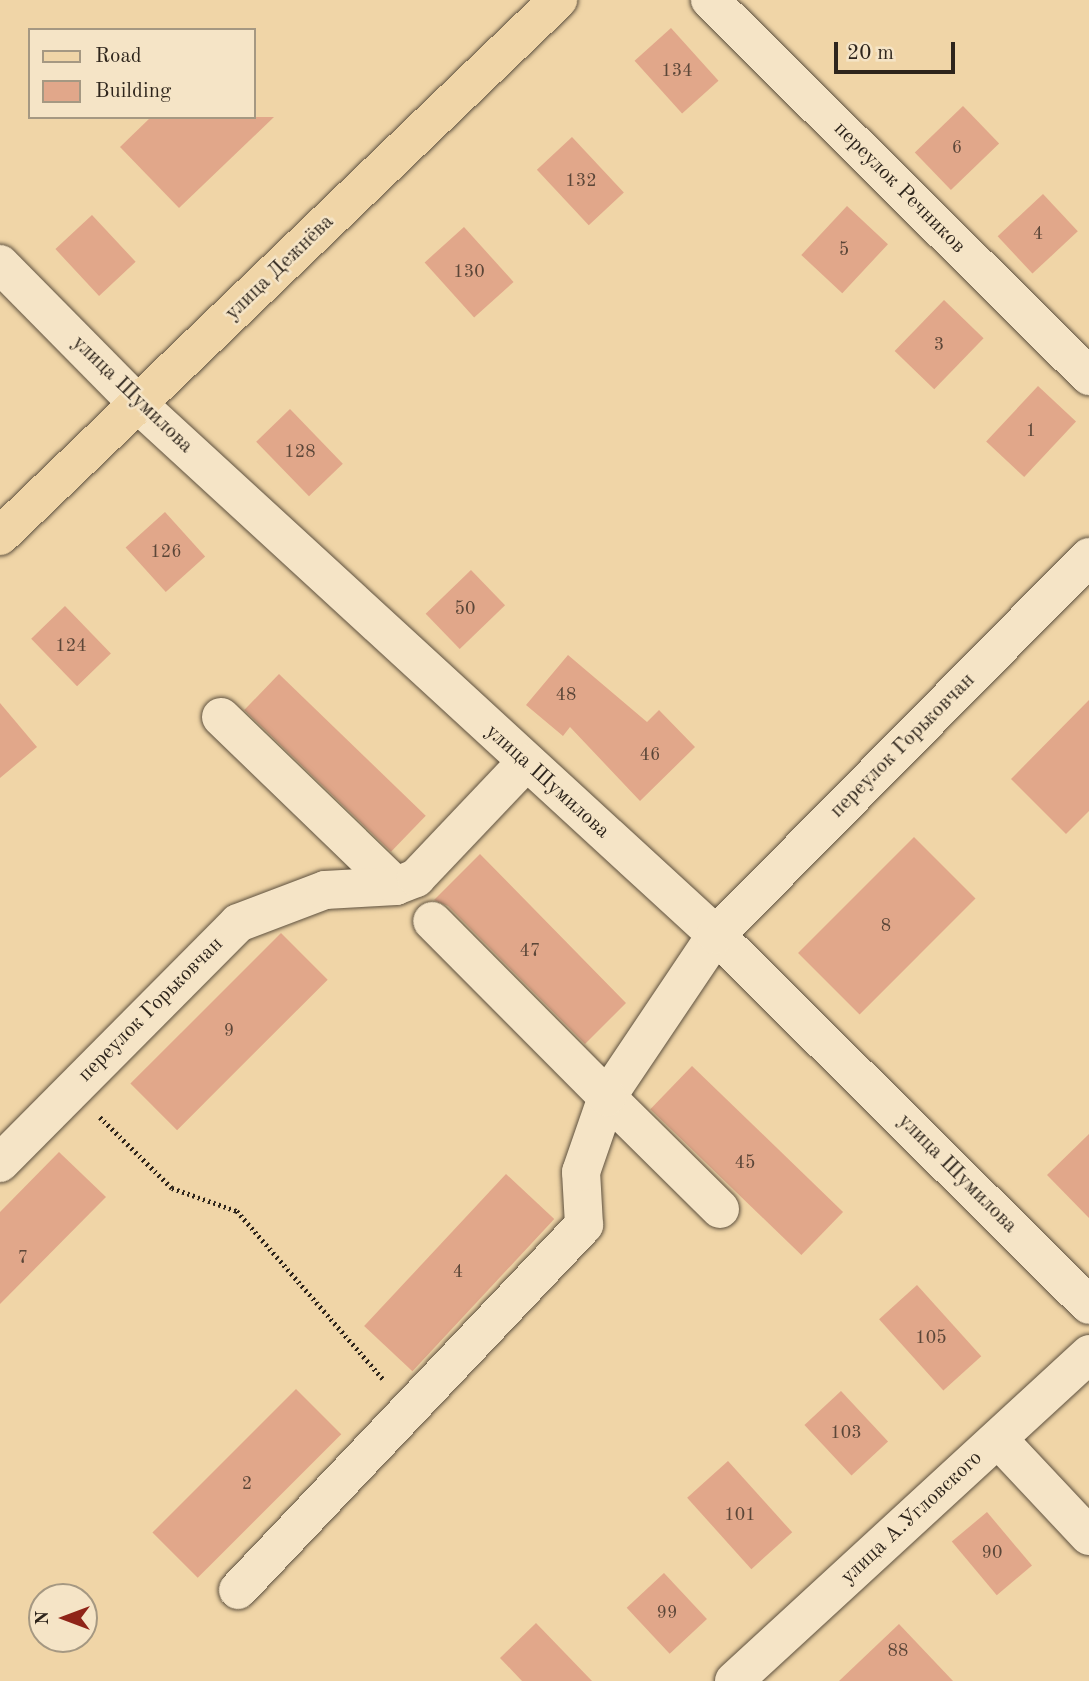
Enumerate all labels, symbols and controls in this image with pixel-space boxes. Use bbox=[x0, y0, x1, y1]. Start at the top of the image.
legend bbox=[28, 28, 256, 119]
scale bar bbox=[837, 28, 958, 72]
text: 20 m bbox=[847, 43, 894, 64]
text: Road bbox=[95, 46, 142, 67]
house number: 134 bbox=[661, 60, 693, 82]
text: Building bbox=[95, 81, 171, 102]
street label: переулок Речников bbox=[828, 117, 970, 259]
house number: 6 bbox=[952, 137, 962, 159]
house number: 132 bbox=[565, 170, 597, 192]
street label: улица Дежнёва bbox=[220, 210, 340, 326]
house number: 4 bbox=[1033, 223, 1043, 245]
house number: 5 bbox=[839, 239, 849, 261]
house number: 130 bbox=[453, 261, 485, 283]
street label: улица Шумилова bbox=[66, 331, 198, 459]
house number: 3 bbox=[934, 334, 944, 356]
house number: 1 bbox=[1026, 420, 1036, 442]
house number: 128 bbox=[284, 441, 316, 463]
house number: 126 bbox=[150, 541, 182, 563]
house number: 50 bbox=[455, 598, 475, 620]
house number: 124 bbox=[55, 635, 87, 657]
street label: переулок Горьковчан bbox=[825, 668, 981, 824]
house number: 48 bbox=[556, 684, 576, 706]
street label: улица Шумилова bbox=[480, 720, 614, 844]
house number: 46 bbox=[640, 744, 660, 766]
house number: 8 bbox=[881, 915, 891, 937]
street label: переулок Горьковчан bbox=[73, 932, 229, 1088]
house number: 47 bbox=[520, 940, 540, 962]
house number: 9 bbox=[224, 1020, 234, 1042]
street label: улица Шумилова bbox=[892, 1109, 1022, 1239]
house number: 45 bbox=[735, 1152, 755, 1174]
house number: 7 bbox=[18, 1247, 28, 1269]
house number: 4 bbox=[453, 1261, 463, 1283]
house number: 105 bbox=[915, 1327, 947, 1349]
house number: 103 bbox=[830, 1422, 862, 1444]
street label: улица А.Угловского bbox=[836, 1446, 988, 1590]
house number: 2 bbox=[242, 1473, 252, 1495]
house number: 101 bbox=[724, 1504, 756, 1526]
house number: 90 bbox=[982, 1542, 1002, 1564]
north arrow bbox=[28, 1583, 98, 1653]
house number: 99 bbox=[657, 1602, 677, 1624]
text: N bbox=[34, 1611, 53, 1625]
house number: 88 bbox=[888, 1640, 908, 1662]

